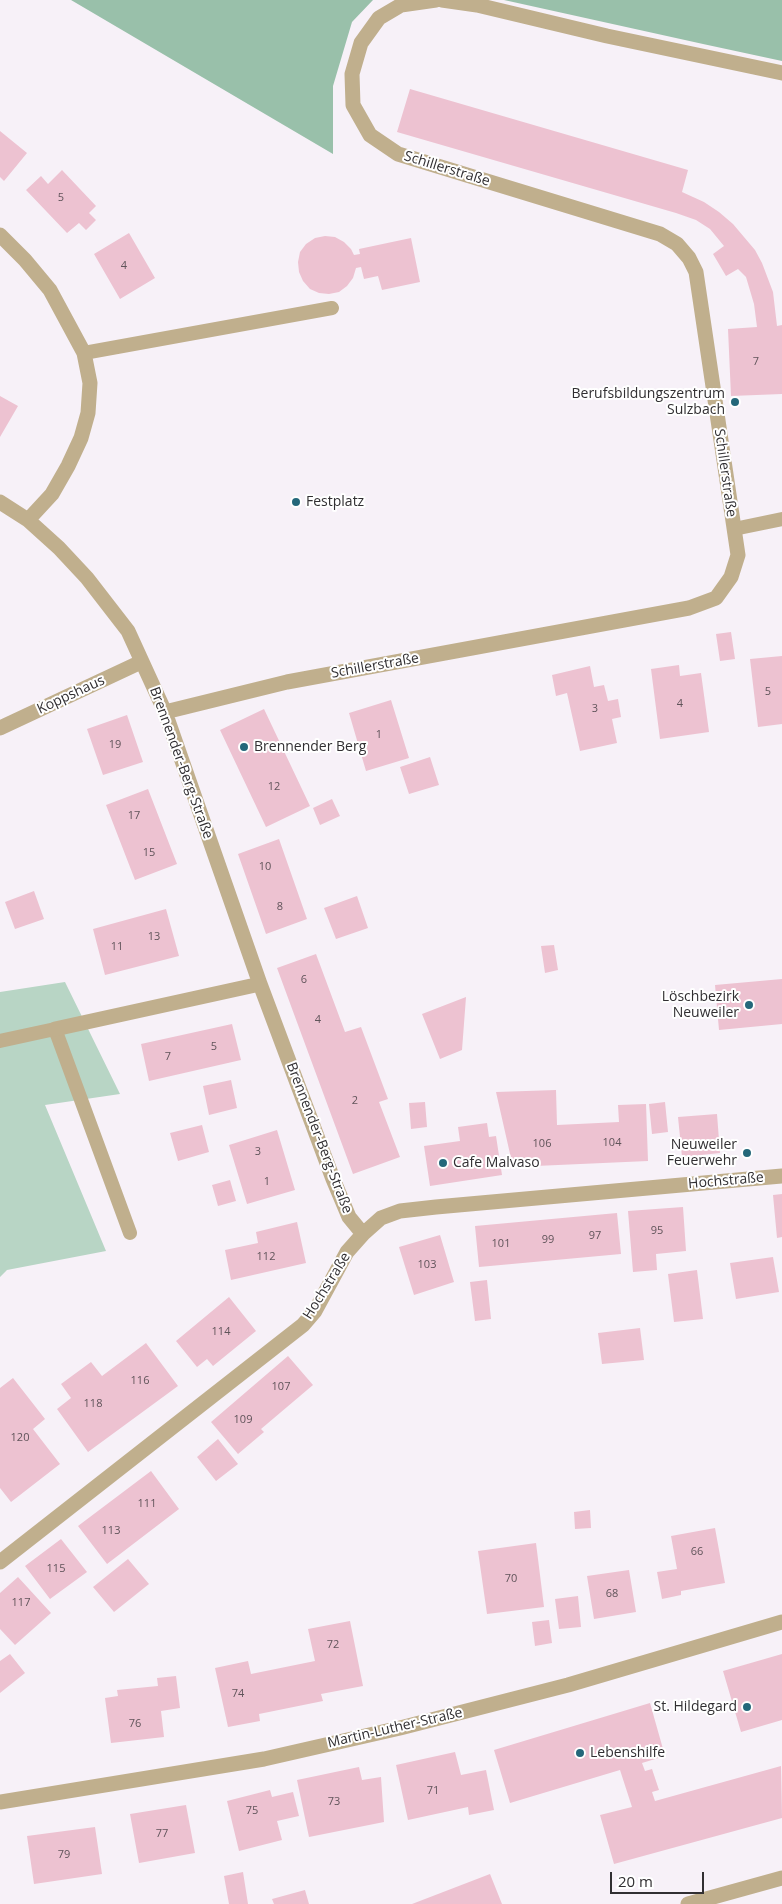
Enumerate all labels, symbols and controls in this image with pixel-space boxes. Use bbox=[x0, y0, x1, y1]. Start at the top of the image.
street label: Schillerstraße bbox=[402, 148, 492, 190]
house number: 5 bbox=[58, 191, 64, 205]
house number: 4 bbox=[121, 259, 127, 273]
house number: 7 bbox=[753, 355, 759, 369]
place label: Berufsbildungszentrum Sulzbach bbox=[571, 386, 725, 418]
marker: Berufsbildungszentrum Sulzbach bbox=[729, 396, 741, 408]
street label: Schillerstraße bbox=[710, 428, 740, 518]
place label: Festplatz bbox=[306, 494, 364, 510]
marker: Festplatz bbox=[290, 496, 302, 508]
street label: Schillerstraße bbox=[330, 650, 420, 682]
street label: Koppshaus bbox=[35, 672, 107, 718]
street label: Brennender-Berg-Straße bbox=[146, 685, 216, 841]
house number: 5 bbox=[765, 685, 771, 699]
house number: 4 bbox=[677, 697, 683, 711]
house number: 3 bbox=[592, 702, 598, 716]
house number: 1 bbox=[376, 728, 382, 742]
house number: 19 bbox=[109, 738, 121, 752]
place label: Brennender Berg bbox=[254, 739, 366, 755]
marker: Brennender Berg bbox=[238, 741, 250, 753]
house number: 12 bbox=[268, 780, 280, 794]
house number: 17 bbox=[128, 809, 140, 823]
house number: 15 bbox=[143, 846, 155, 860]
house number: 10 bbox=[259, 860, 271, 874]
house number: 8 bbox=[277, 900, 283, 914]
house number: 13 bbox=[148, 930, 160, 944]
house number: 11 bbox=[111, 940, 123, 954]
house number: 6 bbox=[301, 973, 307, 987]
place label: Löschbezirk Neuweiler bbox=[662, 989, 739, 1022]
marker: Löschbezirk Neuweiler bbox=[743, 999, 755, 1011]
house number: 4 bbox=[315, 1013, 321, 1027]
house number: 5 bbox=[211, 1040, 217, 1054]
house number: 7 bbox=[165, 1050, 171, 1064]
street label: Brennender-Berg-Straße bbox=[282, 1060, 356, 1216]
house number: 2 bbox=[352, 1094, 358, 1108]
house number: 104 bbox=[603, 1136, 621, 1150]
house number: 106 bbox=[533, 1137, 551, 1151]
place label: Neuweiler Feuerwehr bbox=[667, 1137, 737, 1170]
house number: 3 bbox=[255, 1145, 261, 1159]
marker: Neuweiler Feuerwehr bbox=[741, 1147, 753, 1159]
place label: Cafe Malvaso bbox=[453, 1155, 540, 1171]
marker: Cafe Malvaso bbox=[437, 1157, 449, 1169]
street label: Hochstraße bbox=[688, 1169, 764, 1193]
house number: 1 bbox=[264, 1175, 270, 1189]
house number: 95 bbox=[651, 1224, 663, 1238]
house number: 97 bbox=[589, 1229, 601, 1243]
house number: 99 bbox=[542, 1233, 554, 1247]
house number: 101 bbox=[492, 1237, 510, 1251]
street label: Hochstraße bbox=[300, 1249, 354, 1323]
house number: 112 bbox=[257, 1250, 275, 1264]
house number: 103 bbox=[418, 1258, 436, 1272]
house number: 114 bbox=[212, 1325, 230, 1339]
house number: 116 bbox=[131, 1374, 149, 1388]
house number: 107 bbox=[272, 1380, 290, 1394]
house number: 118 bbox=[84, 1397, 102, 1411]
house number: 109 bbox=[234, 1413, 252, 1427]
house number: 120 bbox=[11, 1431, 29, 1445]
house number: 111 bbox=[138, 1497, 156, 1511]
house number: 113 bbox=[102, 1524, 120, 1538]
house number: 66 bbox=[691, 1545, 703, 1559]
house number: 115 bbox=[47, 1562, 65, 1576]
house number: 70 bbox=[505, 1572, 517, 1586]
house number: 68 bbox=[606, 1587, 618, 1601]
house number: 117 bbox=[12, 1596, 30, 1610]
house number: 72 bbox=[327, 1638, 339, 1652]
house number: 74 bbox=[232, 1687, 244, 1701]
place label: St. Hildegard bbox=[654, 1699, 737, 1715]
marker: St. Hildegard bbox=[741, 1701, 753, 1713]
street label: Martin-Luther-Straße bbox=[326, 1704, 464, 1752]
house number: 76 bbox=[129, 1717, 141, 1731]
place label: Lebenshilfe bbox=[590, 1745, 665, 1761]
marker: Lebenshilfe bbox=[574, 1747, 586, 1759]
house number: 71 bbox=[427, 1784, 439, 1798]
house number: 73 bbox=[328, 1795, 340, 1809]
house number: 75 bbox=[246, 1804, 258, 1818]
house number: 77 bbox=[156, 1827, 168, 1841]
house number: 79 bbox=[58, 1848, 70, 1862]
scale bar bbox=[612, 1862, 706, 1894]
text: 20 m bbox=[618, 1871, 653, 1891]

